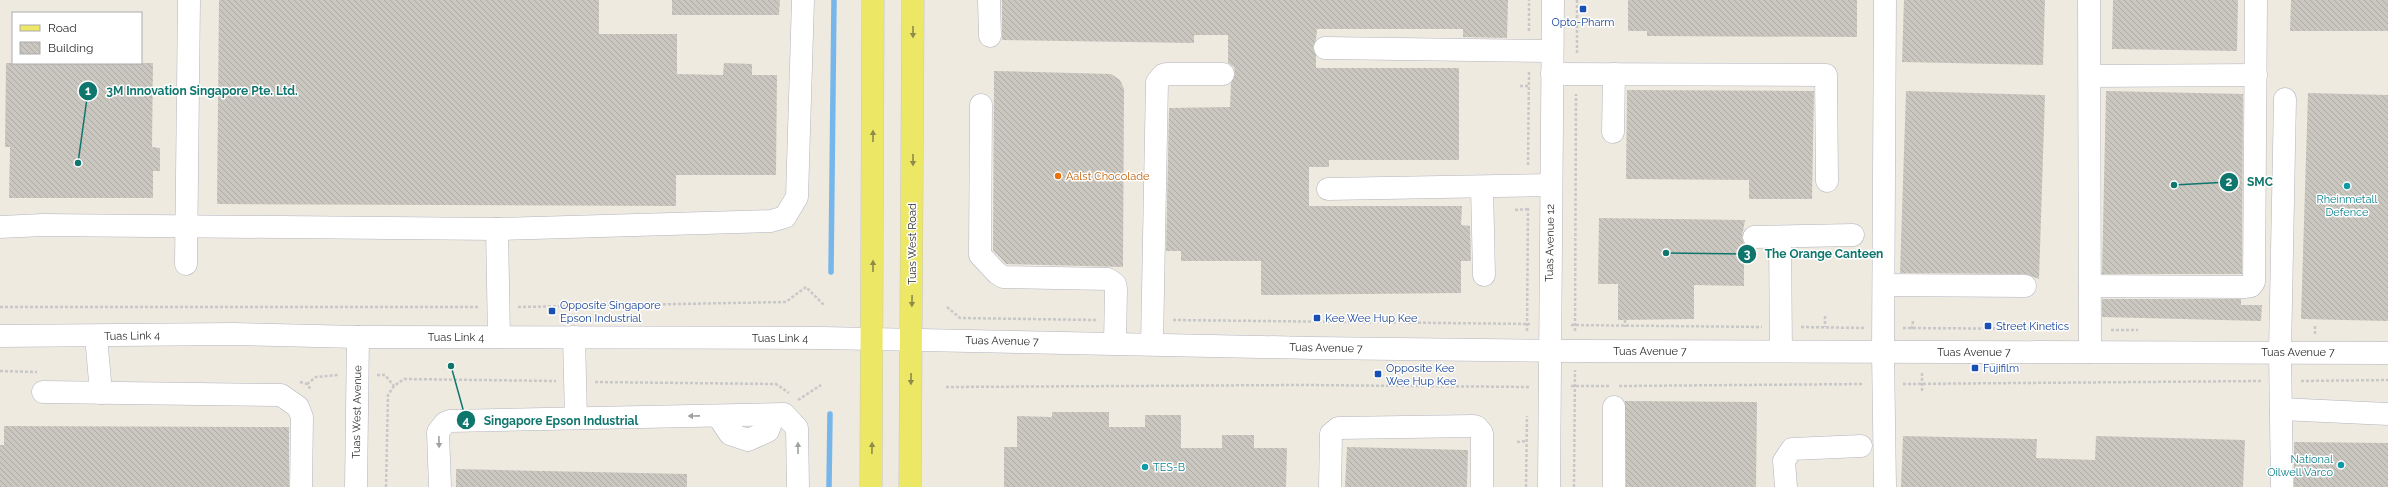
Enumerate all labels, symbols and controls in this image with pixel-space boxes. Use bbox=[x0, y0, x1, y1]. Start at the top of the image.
marker: Opto-Pharm bbox=[1578, 4, 1588, 14]
legend bbox=[12, 12, 142, 64]
place label: Opto-Pharm bbox=[1552, 16, 1614, 29]
text: Road bbox=[48, 21, 77, 35]
one-way arrow bbox=[910, 26, 916, 39]
text: Building bbox=[48, 41, 94, 55]
callout: 3M Innovation Singapore Pte. Ltd. bbox=[78, 79, 306, 103]
text: 1 bbox=[85, 84, 91, 98]
text: 3M Innovation Singapore Pte. Ltd. bbox=[106, 84, 298, 98]
one-way arrow bbox=[870, 129, 876, 142]
one-way arrow bbox=[910, 154, 916, 167]
place label: Aalst Chocolade bbox=[1066, 170, 1150, 183]
callout: SMC bbox=[2219, 170, 2281, 194]
marker: Aalst Chocolade bbox=[1053, 171, 1063, 181]
text: 2 bbox=[2226, 175, 2233, 189]
text: SMC bbox=[2247, 175, 2273, 189]
marker: Rheinmetall Defence bbox=[2342, 181, 2352, 191]
place label: Rheinmetall Defence bbox=[2316, 193, 2378, 219]
street label: Tuas West Road bbox=[906, 203, 919, 285]
street label: Tuas Avenue 12 bbox=[1543, 204, 1557, 282]
callout: The Orange Canteen bbox=[1737, 242, 1892, 266]
text: 3 bbox=[1744, 247, 1751, 261]
text: The Orange Canteen bbox=[1765, 247, 1883, 261]
one-way arrow bbox=[870, 259, 876, 272]
one-way arrow bbox=[909, 295, 915, 308]
place label: Opposite Singapore Epson Industrial bbox=[560, 299, 661, 325]
marker: Opposite Singapore Epson Industrial bbox=[547, 306, 557, 316]
place label: Kee Wee Hup Kee bbox=[1325, 312, 1418, 325]
marker: Kee Wee Hup Kee bbox=[1312, 313, 1322, 323]
place label: Street Kinetics bbox=[1996, 320, 2069, 333]
marker: Street Kinetics bbox=[1983, 321, 1993, 331]
street label: Tuas Link 4 bbox=[104, 329, 160, 343]
street label: Tuas Link 4 bbox=[428, 331, 484, 344]
street label: Tuas Link 4 bbox=[752, 332, 808, 345]
street label: Tuas Avenue 7 bbox=[965, 334, 1039, 348]
street label: Tuas Avenue 7 bbox=[1289, 341, 1363, 355]
street label: Tuas Avenue 7 bbox=[1613, 345, 1687, 358]
street label: Tuas Avenue 7 bbox=[1937, 346, 2011, 359]
street label: Tuas Avenue 7 bbox=[2261, 346, 2335, 359]
place label: Opposite Kee Wee Hup Kee bbox=[1386, 362, 1457, 388]
place label: Fujifilm bbox=[1983, 362, 2019, 375]
marker: Fujifilm bbox=[1970, 363, 1980, 373]
street label: Tuas West Avenue bbox=[350, 365, 364, 459]
marker: Opposite Kee Wee Hup Kee bbox=[1373, 369, 1383, 379]
one-way arrow bbox=[908, 373, 914, 386]
callout: Singapore Epson Industrial bbox=[456, 408, 646, 432]
one-way arrow bbox=[687, 413, 700, 419]
text: 4 bbox=[463, 414, 470, 428]
text: Singapore Epson Industrial bbox=[484, 414, 638, 428]
one-way arrow bbox=[436, 436, 442, 449]
one-way arrow bbox=[795, 441, 801, 454]
one-way arrow bbox=[869, 441, 875, 454]
place label: National Oilwell Varco bbox=[2267, 453, 2333, 479]
marker: National Oilwell Varco bbox=[2336, 460, 2346, 470]
place label: TES-B bbox=[1153, 461, 1185, 474]
marker: TES-B bbox=[1140, 462, 1150, 472]

